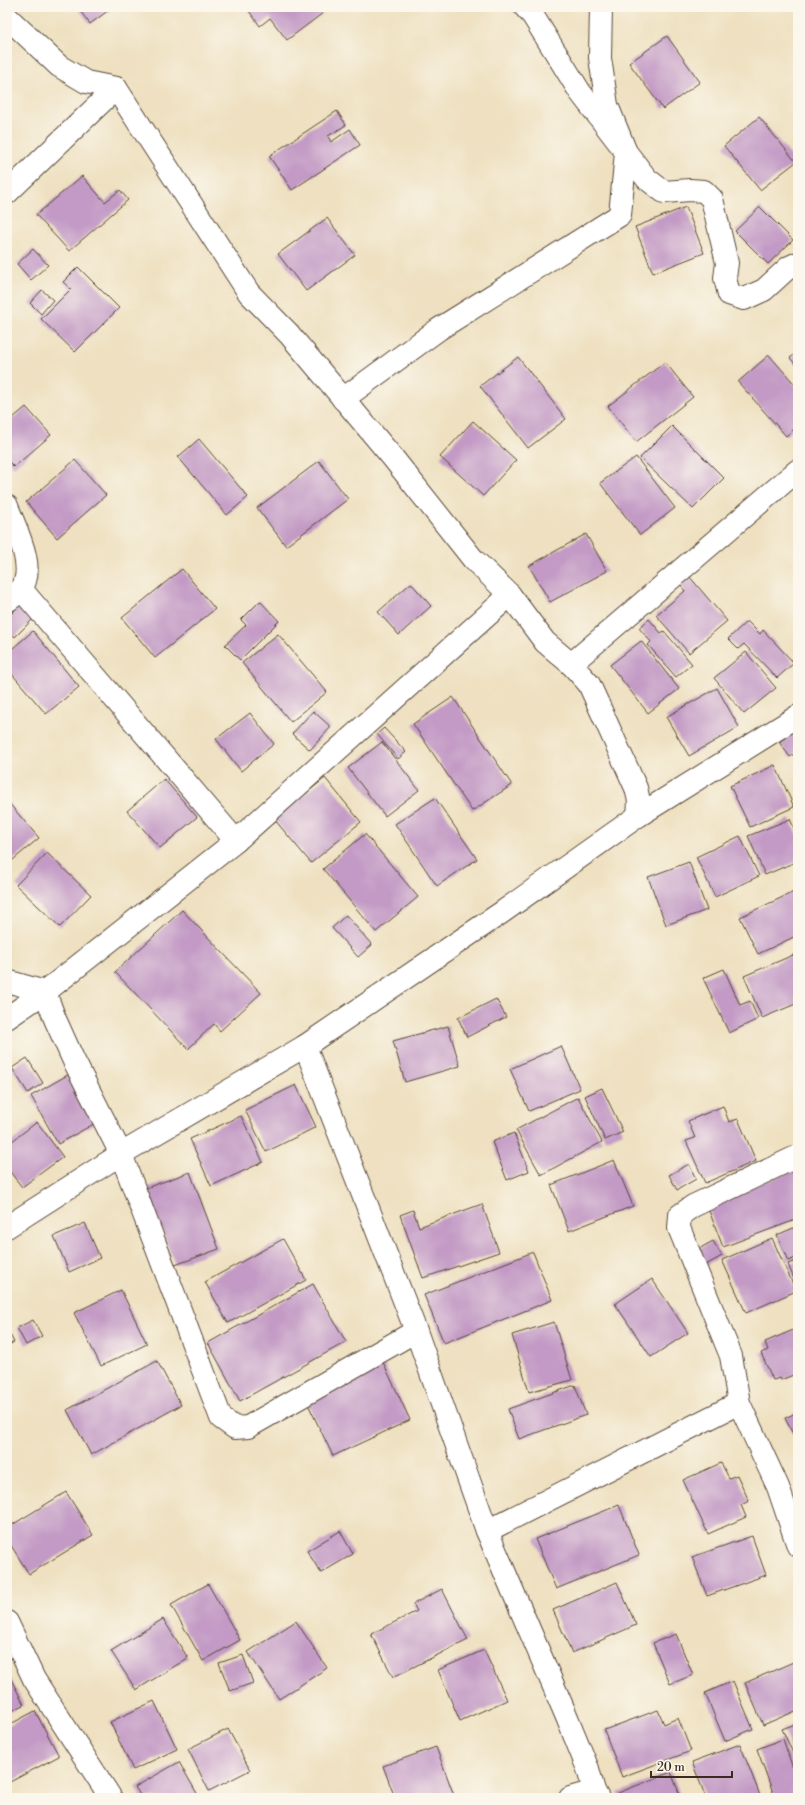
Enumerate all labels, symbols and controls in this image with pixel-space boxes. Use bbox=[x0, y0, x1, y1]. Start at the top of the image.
scale bar bbox=[651, 1753, 732, 1779]
text: 20 m bbox=[657, 1760, 685, 1775]

